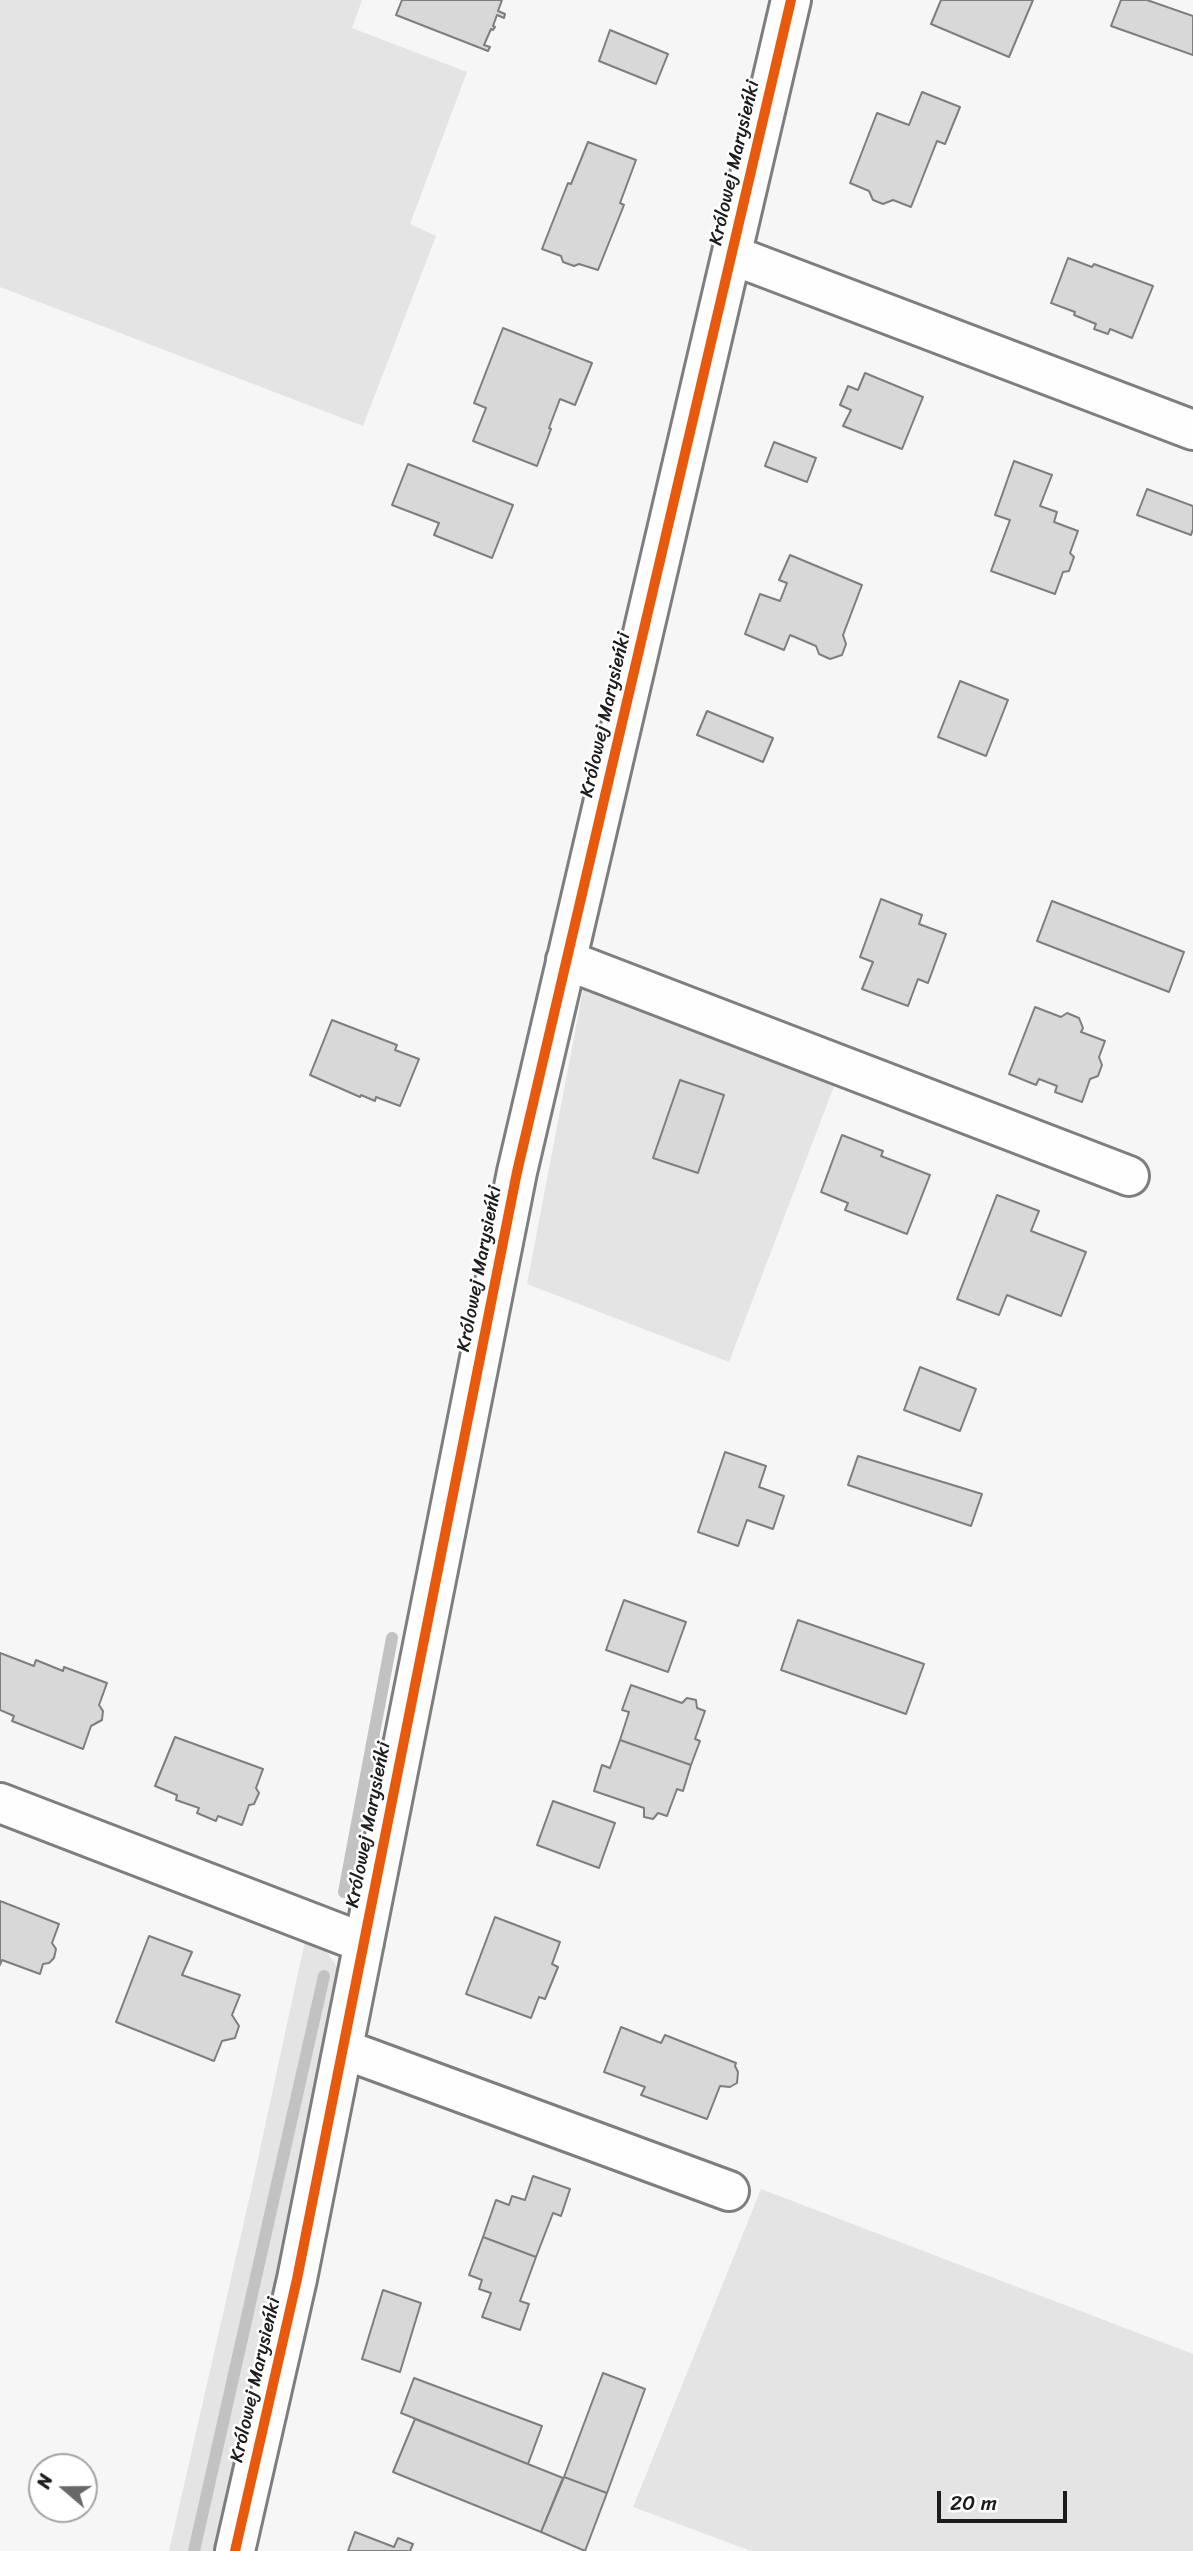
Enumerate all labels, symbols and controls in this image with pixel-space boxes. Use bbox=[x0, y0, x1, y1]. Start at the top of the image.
street label: Królowej Marysieńki bbox=[705, 78, 765, 248]
street label: Królowej Marysieńki bbox=[576, 630, 636, 800]
street label: Królowej Marysieńki bbox=[453, 1184, 507, 1354]
street label: Królowej Marysieńki bbox=[342, 1740, 396, 1910]
street label: Królowej Marysieńki bbox=[226, 2295, 286, 2465]
north arrow bbox=[28, 2453, 98, 2523]
text: N bbox=[27, 2470, 62, 2493]
scale bar bbox=[941, 2478, 1070, 2522]
text: 20 m bbox=[950, 2484, 997, 2522]

